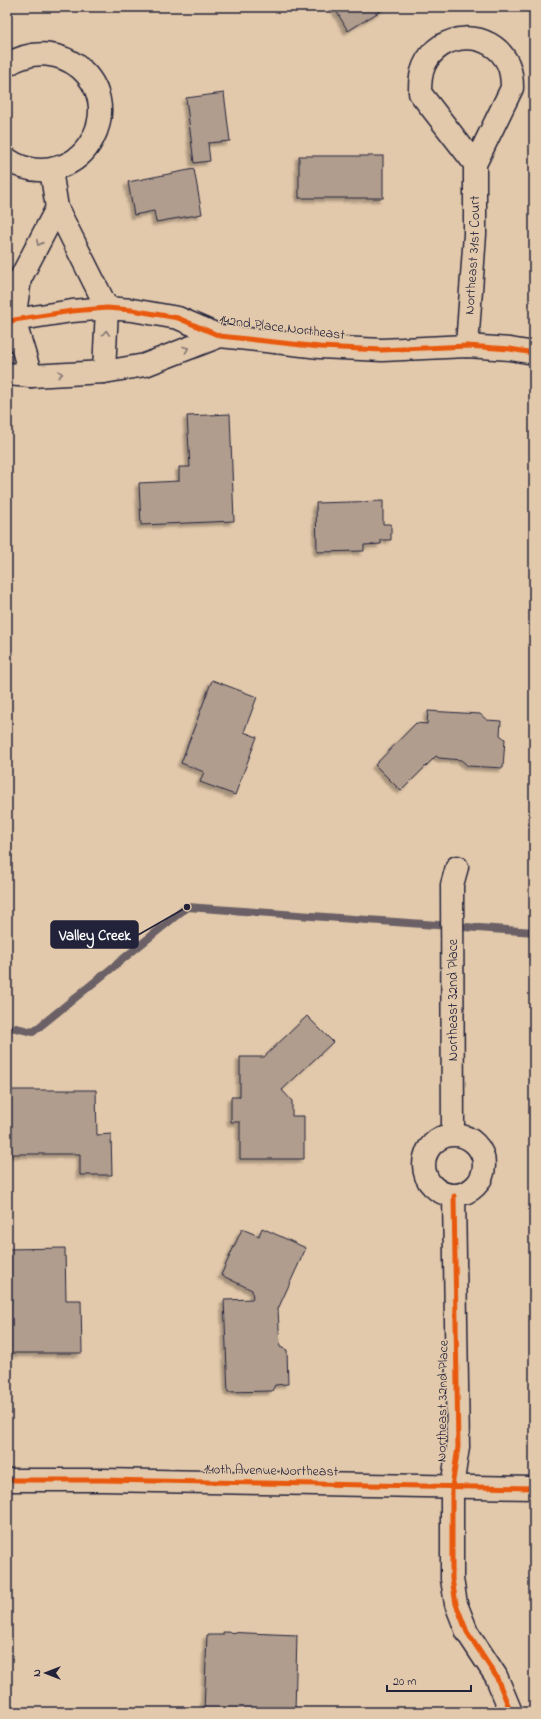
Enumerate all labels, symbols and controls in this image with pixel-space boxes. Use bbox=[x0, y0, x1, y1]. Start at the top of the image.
street label: Northeast 31st Court bbox=[459, 195, 486, 315]
one-way arrow bbox=[36, 239, 44, 246]
street label: 142nd Place Northeast bbox=[218, 310, 346, 346]
one-way arrow bbox=[102, 330, 110, 336]
one-way arrow bbox=[183, 345, 190, 353]
one-way arrow bbox=[57, 370, 63, 379]
callout: Valley Creek bbox=[51, 921, 138, 948]
text: Valley Creek bbox=[58, 925, 131, 949]
street label: Northeast 32nd Place bbox=[443, 938, 464, 1061]
street label: Northeast 32nd Place bbox=[431, 1339, 455, 1462]
street label: 140th Avenue Northeast bbox=[204, 1459, 339, 1483]
north arrow bbox=[26, 1653, 66, 1693]
scale bar bbox=[387, 1667, 471, 1693]
text: N bbox=[29, 1669, 45, 1677]
text: 20 m bbox=[393, 1673, 416, 1691]

